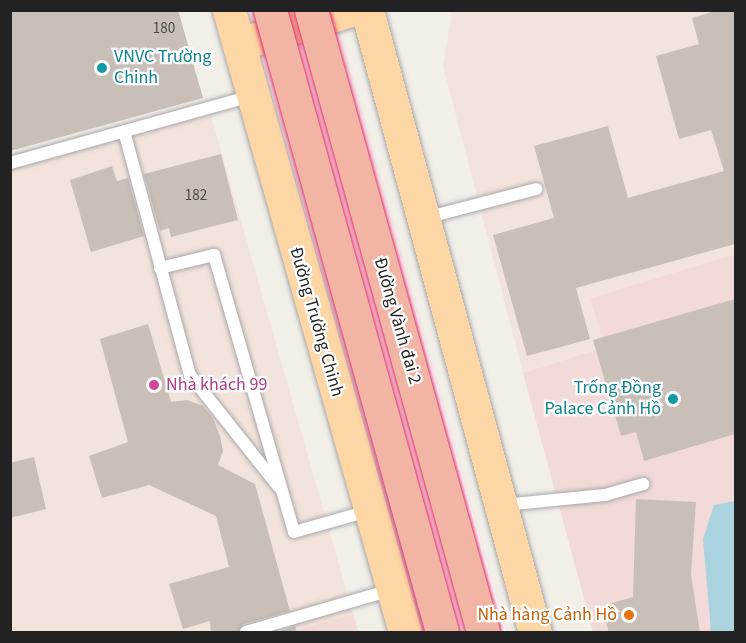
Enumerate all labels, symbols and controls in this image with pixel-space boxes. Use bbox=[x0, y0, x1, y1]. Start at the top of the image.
house number: 180 bbox=[153, 20, 175, 38]
place label: VNVC Trường Chinh bbox=[114, 47, 211, 90]
marker: VNVC Trường Chinh bbox=[95, 61, 109, 75]
house number: 182 bbox=[185, 187, 207, 205]
street label: Đường Trường Chinh bbox=[284, 245, 348, 399]
street label: Đường Vành đai 2 bbox=[369, 255, 425, 387]
place label: Nhà khách 99 bbox=[166, 374, 267, 396]
marker: Nhà khách 99 bbox=[147, 378, 161, 392]
place label: Trống Đồng Palace Cảnh Hồ bbox=[544, 378, 661, 420]
marker: Trống Đồng Palace Cảnh Hồ bbox=[666, 392, 680, 406]
place label: Nhà hàng Cảnh Hồ bbox=[477, 604, 617, 626]
marker: Nhà hàng Cảnh Hồ bbox=[622, 608, 636, 622]

